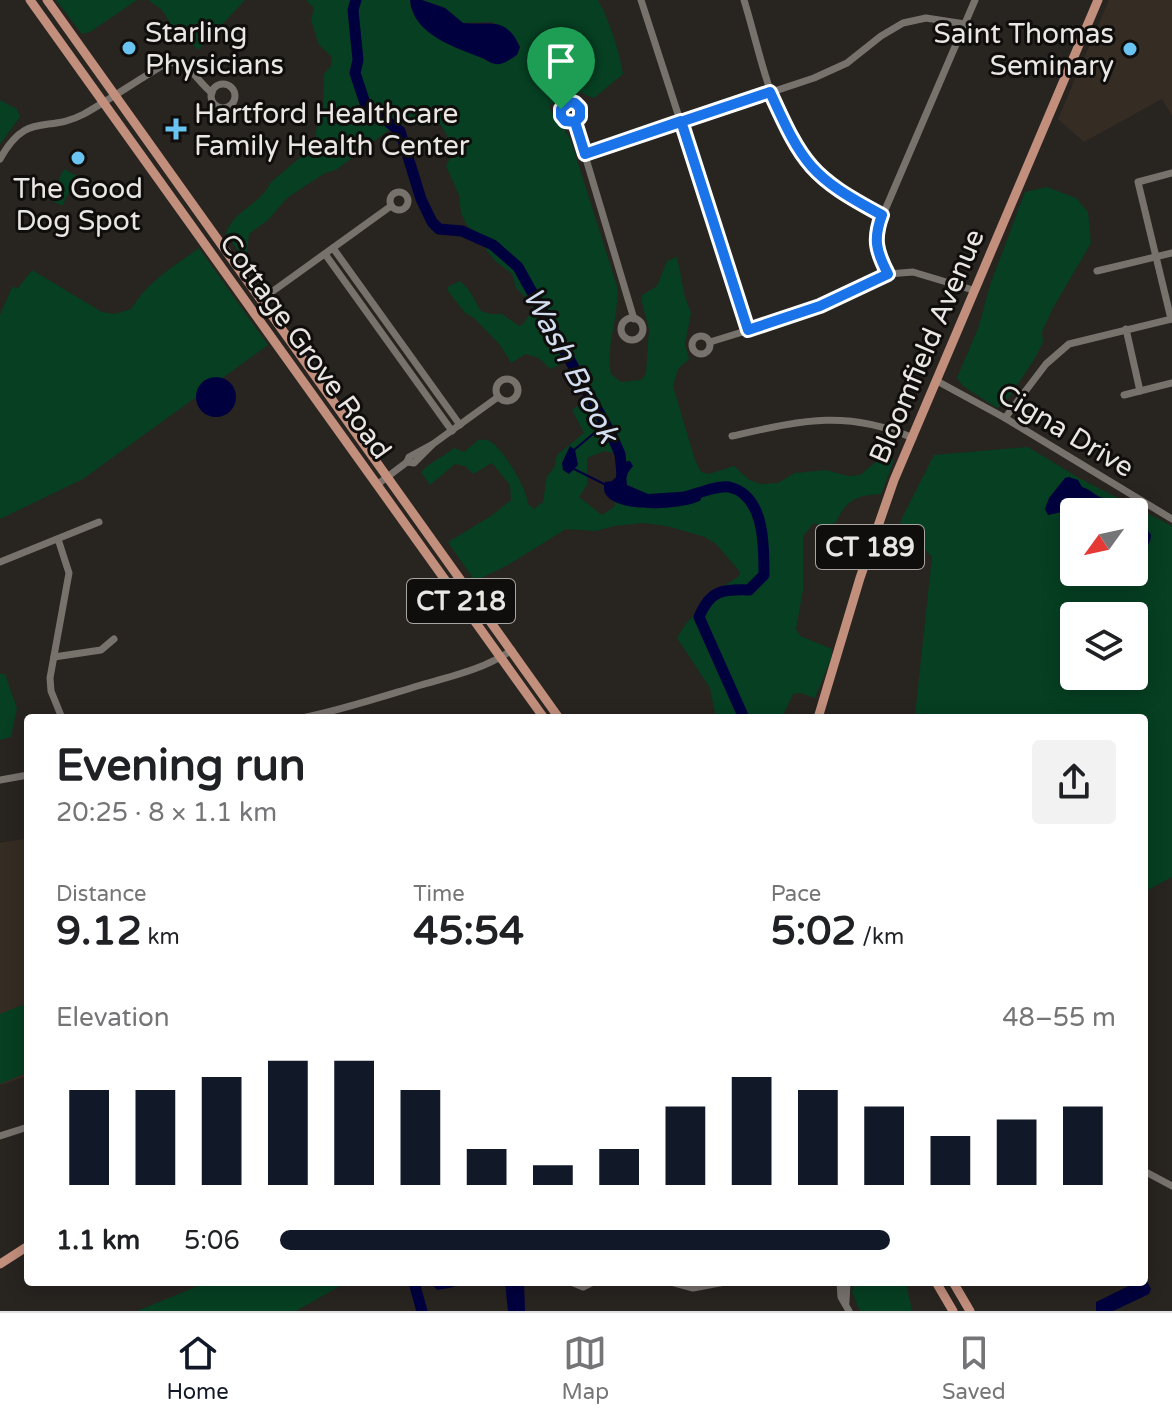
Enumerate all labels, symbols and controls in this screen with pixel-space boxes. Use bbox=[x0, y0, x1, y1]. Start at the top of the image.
place label: Starling Physicians bbox=[145, 16, 284, 82]
place label: Saint Thomas Seminary bbox=[934, 17, 1114, 83]
pin bbox=[527, 27, 595, 109]
marker: Starling Physicians bbox=[120, 39, 138, 57]
icon: arrive bbox=[539, 39, 583, 83]
marker: Saint Thomas Seminary bbox=[1121, 40, 1139, 58]
place label: Hartford Healthcare Family Health Center bbox=[194, 97, 470, 163]
marker: Hartford Healthcare Family Health Center bbox=[165, 118, 187, 140]
marker: The Good Dog Spot bbox=[69, 149, 87, 167]
place label: The Good Dog Spot bbox=[13, 172, 143, 238]
street label: Bloomfield Avenue bbox=[862, 224, 992, 469]
street label: Cottage Grove Road bbox=[212, 227, 398, 466]
water label: Wash Brook bbox=[514, 281, 628, 452]
street label: Cigna Drive bbox=[991, 377, 1140, 485]
north arrow bbox=[1060, 498, 1148, 586]
map controls bbox=[1060, 498, 1148, 690]
road number: CT 189 bbox=[816, 525, 924, 569]
road number: CT 218 bbox=[407, 579, 515, 623]
button: layers bbox=[1060, 602, 1148, 690]
text: Evening run bbox=[56, 740, 305, 793]
button: share bbox=[1032, 740, 1116, 824]
text: 20:25 · 8 × 1.1 km bbox=[56, 797, 277, 828]
text: Distance bbox=[56, 881, 147, 907]
text: Time bbox=[413, 881, 465, 907]
text: Pace bbox=[771, 881, 821, 907]
text: 9.12 bbox=[56, 907, 142, 955]
text: 45:54 bbox=[413, 907, 524, 955]
text: 5:02 bbox=[771, 907, 856, 955]
text: km bbox=[142, 924, 180, 950]
text: /km bbox=[856, 924, 904, 950]
text: Elevation bbox=[56, 1002, 170, 1033]
text: 48–55 m bbox=[1002, 1002, 1116, 1033]
text: 1.1 km bbox=[56, 1225, 140, 1256]
text: 5:06 bbox=[184, 1225, 240, 1256]
tab: Home bbox=[166, 1331, 229, 1405]
tab: Map bbox=[562, 1331, 609, 1405]
tab: Saved bbox=[942, 1331, 1006, 1405]

